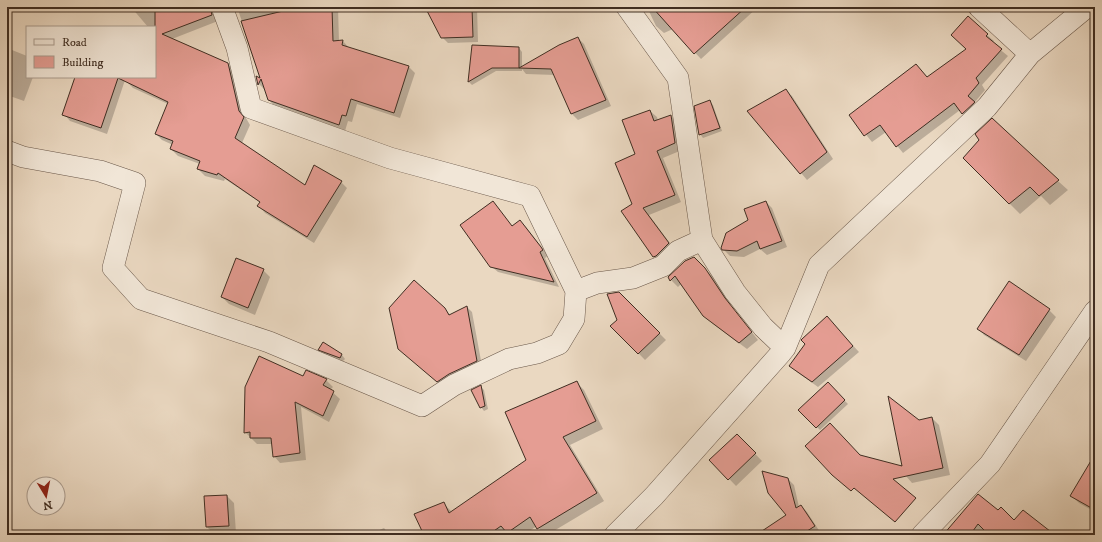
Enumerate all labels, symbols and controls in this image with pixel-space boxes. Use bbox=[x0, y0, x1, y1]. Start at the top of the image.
legend bbox=[26, 26, 156, 78]
text: Road bbox=[62, 35, 87, 50]
text: Building bbox=[62, 55, 103, 70]
north arrow bbox=[26, 476, 66, 516]
text: N bbox=[42, 497, 53, 513]

